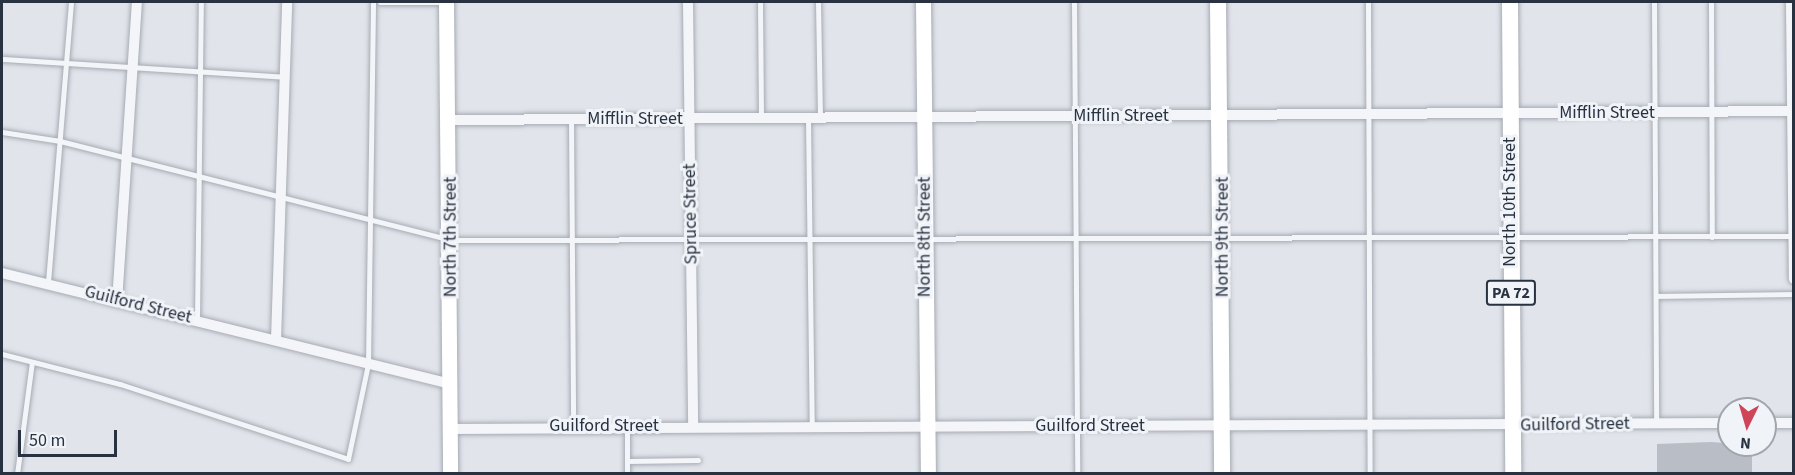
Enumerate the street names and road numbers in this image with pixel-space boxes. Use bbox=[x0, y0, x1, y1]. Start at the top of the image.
street label: Mifflin Street bbox=[1559, 102, 1655, 124]
street label: Mifflin Street bbox=[1073, 105, 1169, 127]
street label: Mifflin Street bbox=[587, 108, 683, 130]
street label: North 10th Street bbox=[1499, 137, 1521, 267]
street label: Spruce Street bbox=[679, 163, 703, 265]
street label: North 7th Street bbox=[440, 177, 462, 297]
street label: North 8th Street bbox=[914, 177, 936, 297]
street label: North 9th Street bbox=[1212, 177, 1234, 297]
road number: PA 72 bbox=[1486, 280, 1537, 306]
street label: Guilford Street bbox=[82, 281, 194, 329]
street label: Guilford Street bbox=[1520, 413, 1630, 437]
street label: Guilford Street bbox=[549, 415, 659, 437]
street label: Guilford Street bbox=[1035, 415, 1145, 437]

